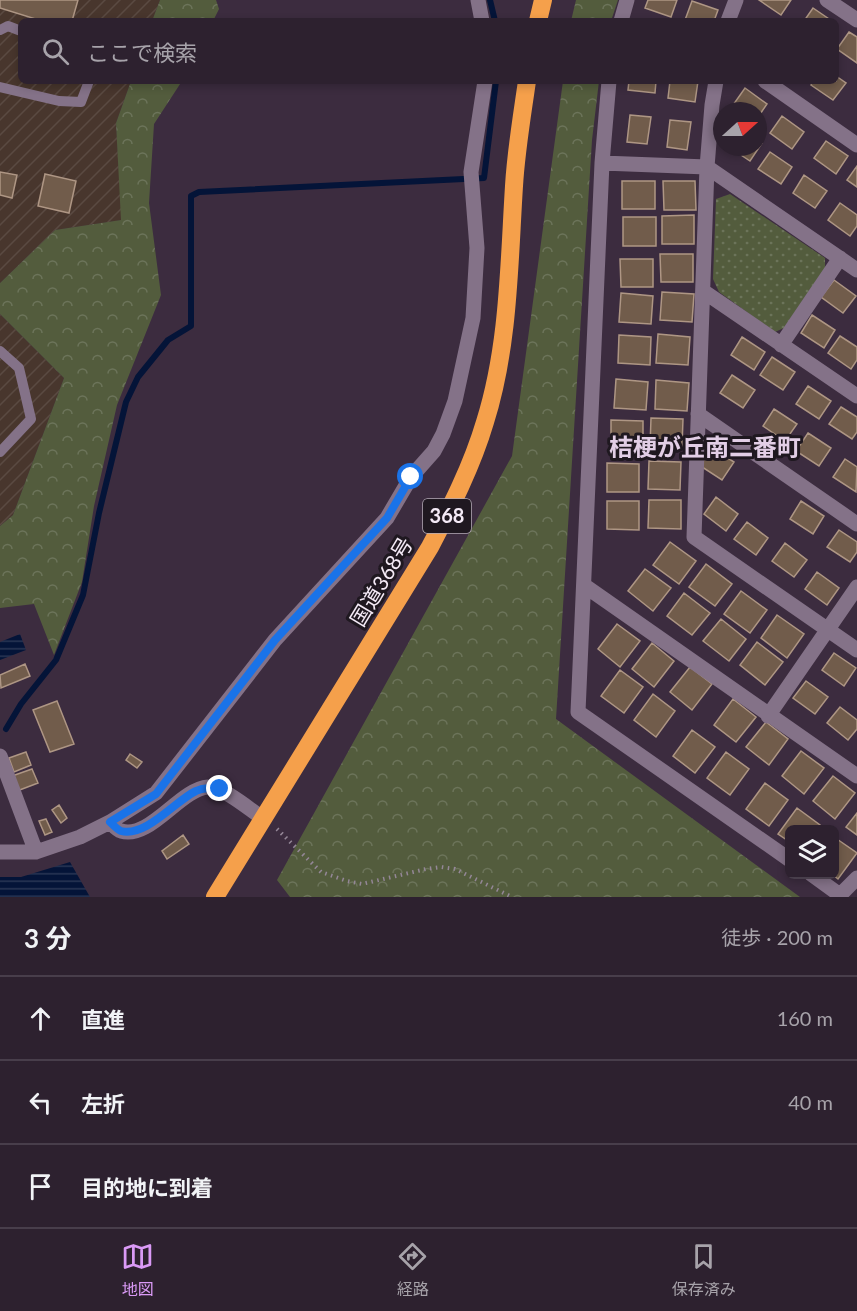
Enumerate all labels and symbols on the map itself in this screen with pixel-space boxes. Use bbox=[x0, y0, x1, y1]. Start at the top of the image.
north arrow bbox=[713, 102, 767, 156]
district label: 桔梗が丘南二番町 bbox=[609, 432, 801, 461]
route start bbox=[397, 463, 423, 489]
road number: 368 bbox=[423, 499, 471, 533]
street label: 国道368号 bbox=[344, 532, 417, 630]
route end bbox=[206, 775, 232, 801]

